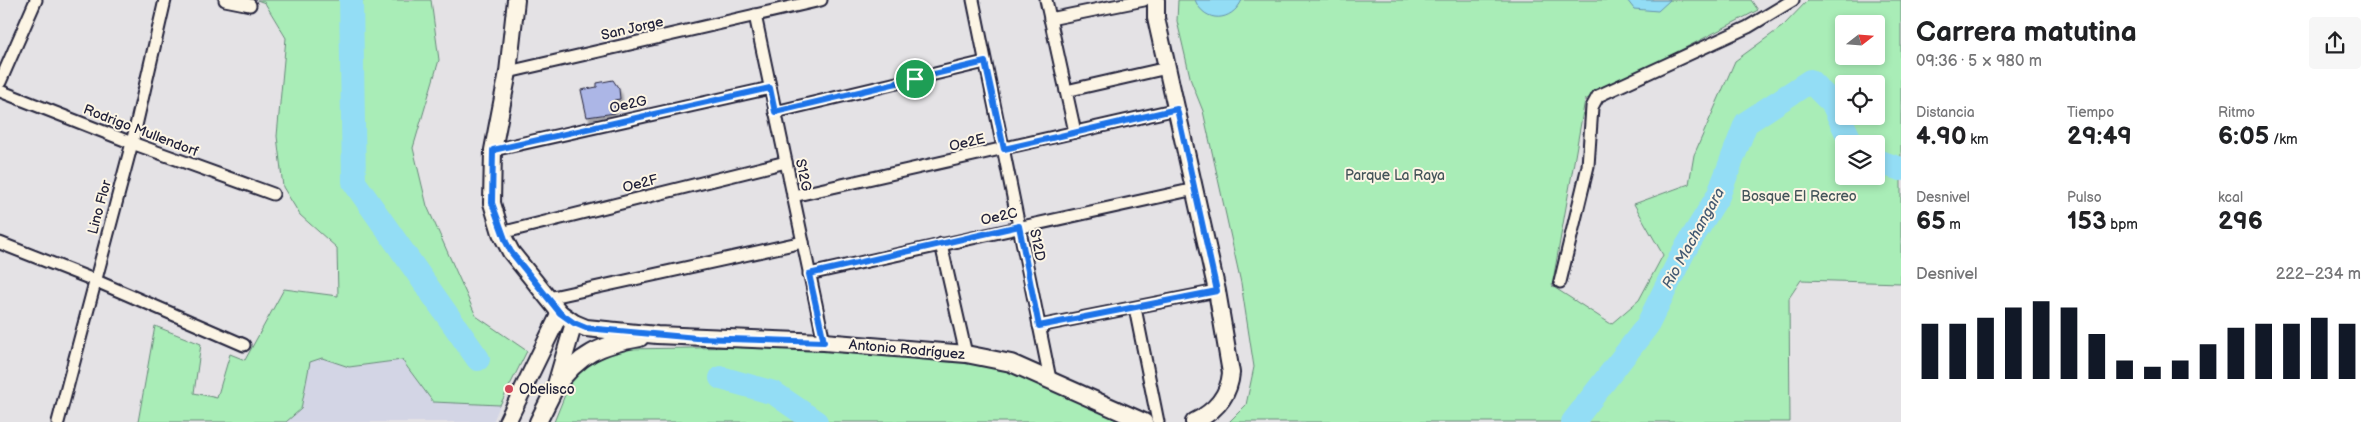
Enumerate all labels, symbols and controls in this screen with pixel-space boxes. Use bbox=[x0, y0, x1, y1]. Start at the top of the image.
street label: San Jorge bbox=[599, 13, 665, 44]
north arrow bbox=[1835, 15, 1885, 65]
map controls bbox=[1835, 15, 1885, 185]
text: Carrera matutina bbox=[1916, 16, 2137, 49]
button: share bbox=[2309, 17, 2361, 69]
text: 09:36 · 5 × 980 m bbox=[1916, 52, 2042, 71]
pin bbox=[894, 58, 936, 100]
icon: arrive bbox=[901, 65, 929, 93]
button: locate bbox=[1835, 75, 1885, 125]
street label: Oe2G bbox=[608, 92, 649, 117]
street label: Rodrigo Mullendorf bbox=[81, 101, 201, 160]
text: Distancia bbox=[1916, 104, 1975, 121]
text: Tiempo bbox=[2067, 104, 2114, 121]
text: Ritmo bbox=[2218, 104, 2255, 121]
text: 4.90 bbox=[1916, 121, 1966, 152]
text: 29:49 bbox=[2067, 121, 2132, 152]
text: 6:05 bbox=[2218, 121, 2269, 152]
street label: Oe2E bbox=[948, 130, 987, 155]
text: km bbox=[1966, 131, 1989, 148]
text: /km bbox=[2269, 131, 2298, 148]
button: layers bbox=[1835, 135, 1885, 185]
street label: S12G bbox=[792, 157, 815, 193]
park label: Parque La Raya bbox=[1345, 167, 1445, 184]
street label: Oe2F bbox=[621, 171, 660, 196]
street label: Lino Flor bbox=[84, 177, 115, 236]
water label: Rio Machangara bbox=[1658, 185, 1729, 292]
park label: Bosque El Recreo bbox=[1741, 188, 1857, 205]
text: Desnivel bbox=[1916, 189, 1970, 206]
text: Pulso bbox=[2067, 189, 2102, 206]
text: kcal bbox=[2218, 189, 2243, 206]
street label: Oe2C bbox=[979, 204, 1019, 229]
text: 65 bbox=[1916, 206, 1946, 237]
text: 153 bbox=[2067, 206, 2107, 237]
text: 296 bbox=[2218, 206, 2263, 237]
text: m bbox=[1946, 216, 1961, 233]
text: bpm bbox=[2107, 216, 2138, 233]
street label: S12D bbox=[1026, 228, 1049, 263]
text: Desnivel bbox=[1916, 265, 1978, 284]
text: 222–234 m bbox=[2276, 265, 2361, 284]
street label: Antonio Rodríguez bbox=[848, 336, 966, 363]
place label: Obelisco bbox=[519, 381, 575, 398]
marker: Obelisco bbox=[503, 383, 515, 395]

